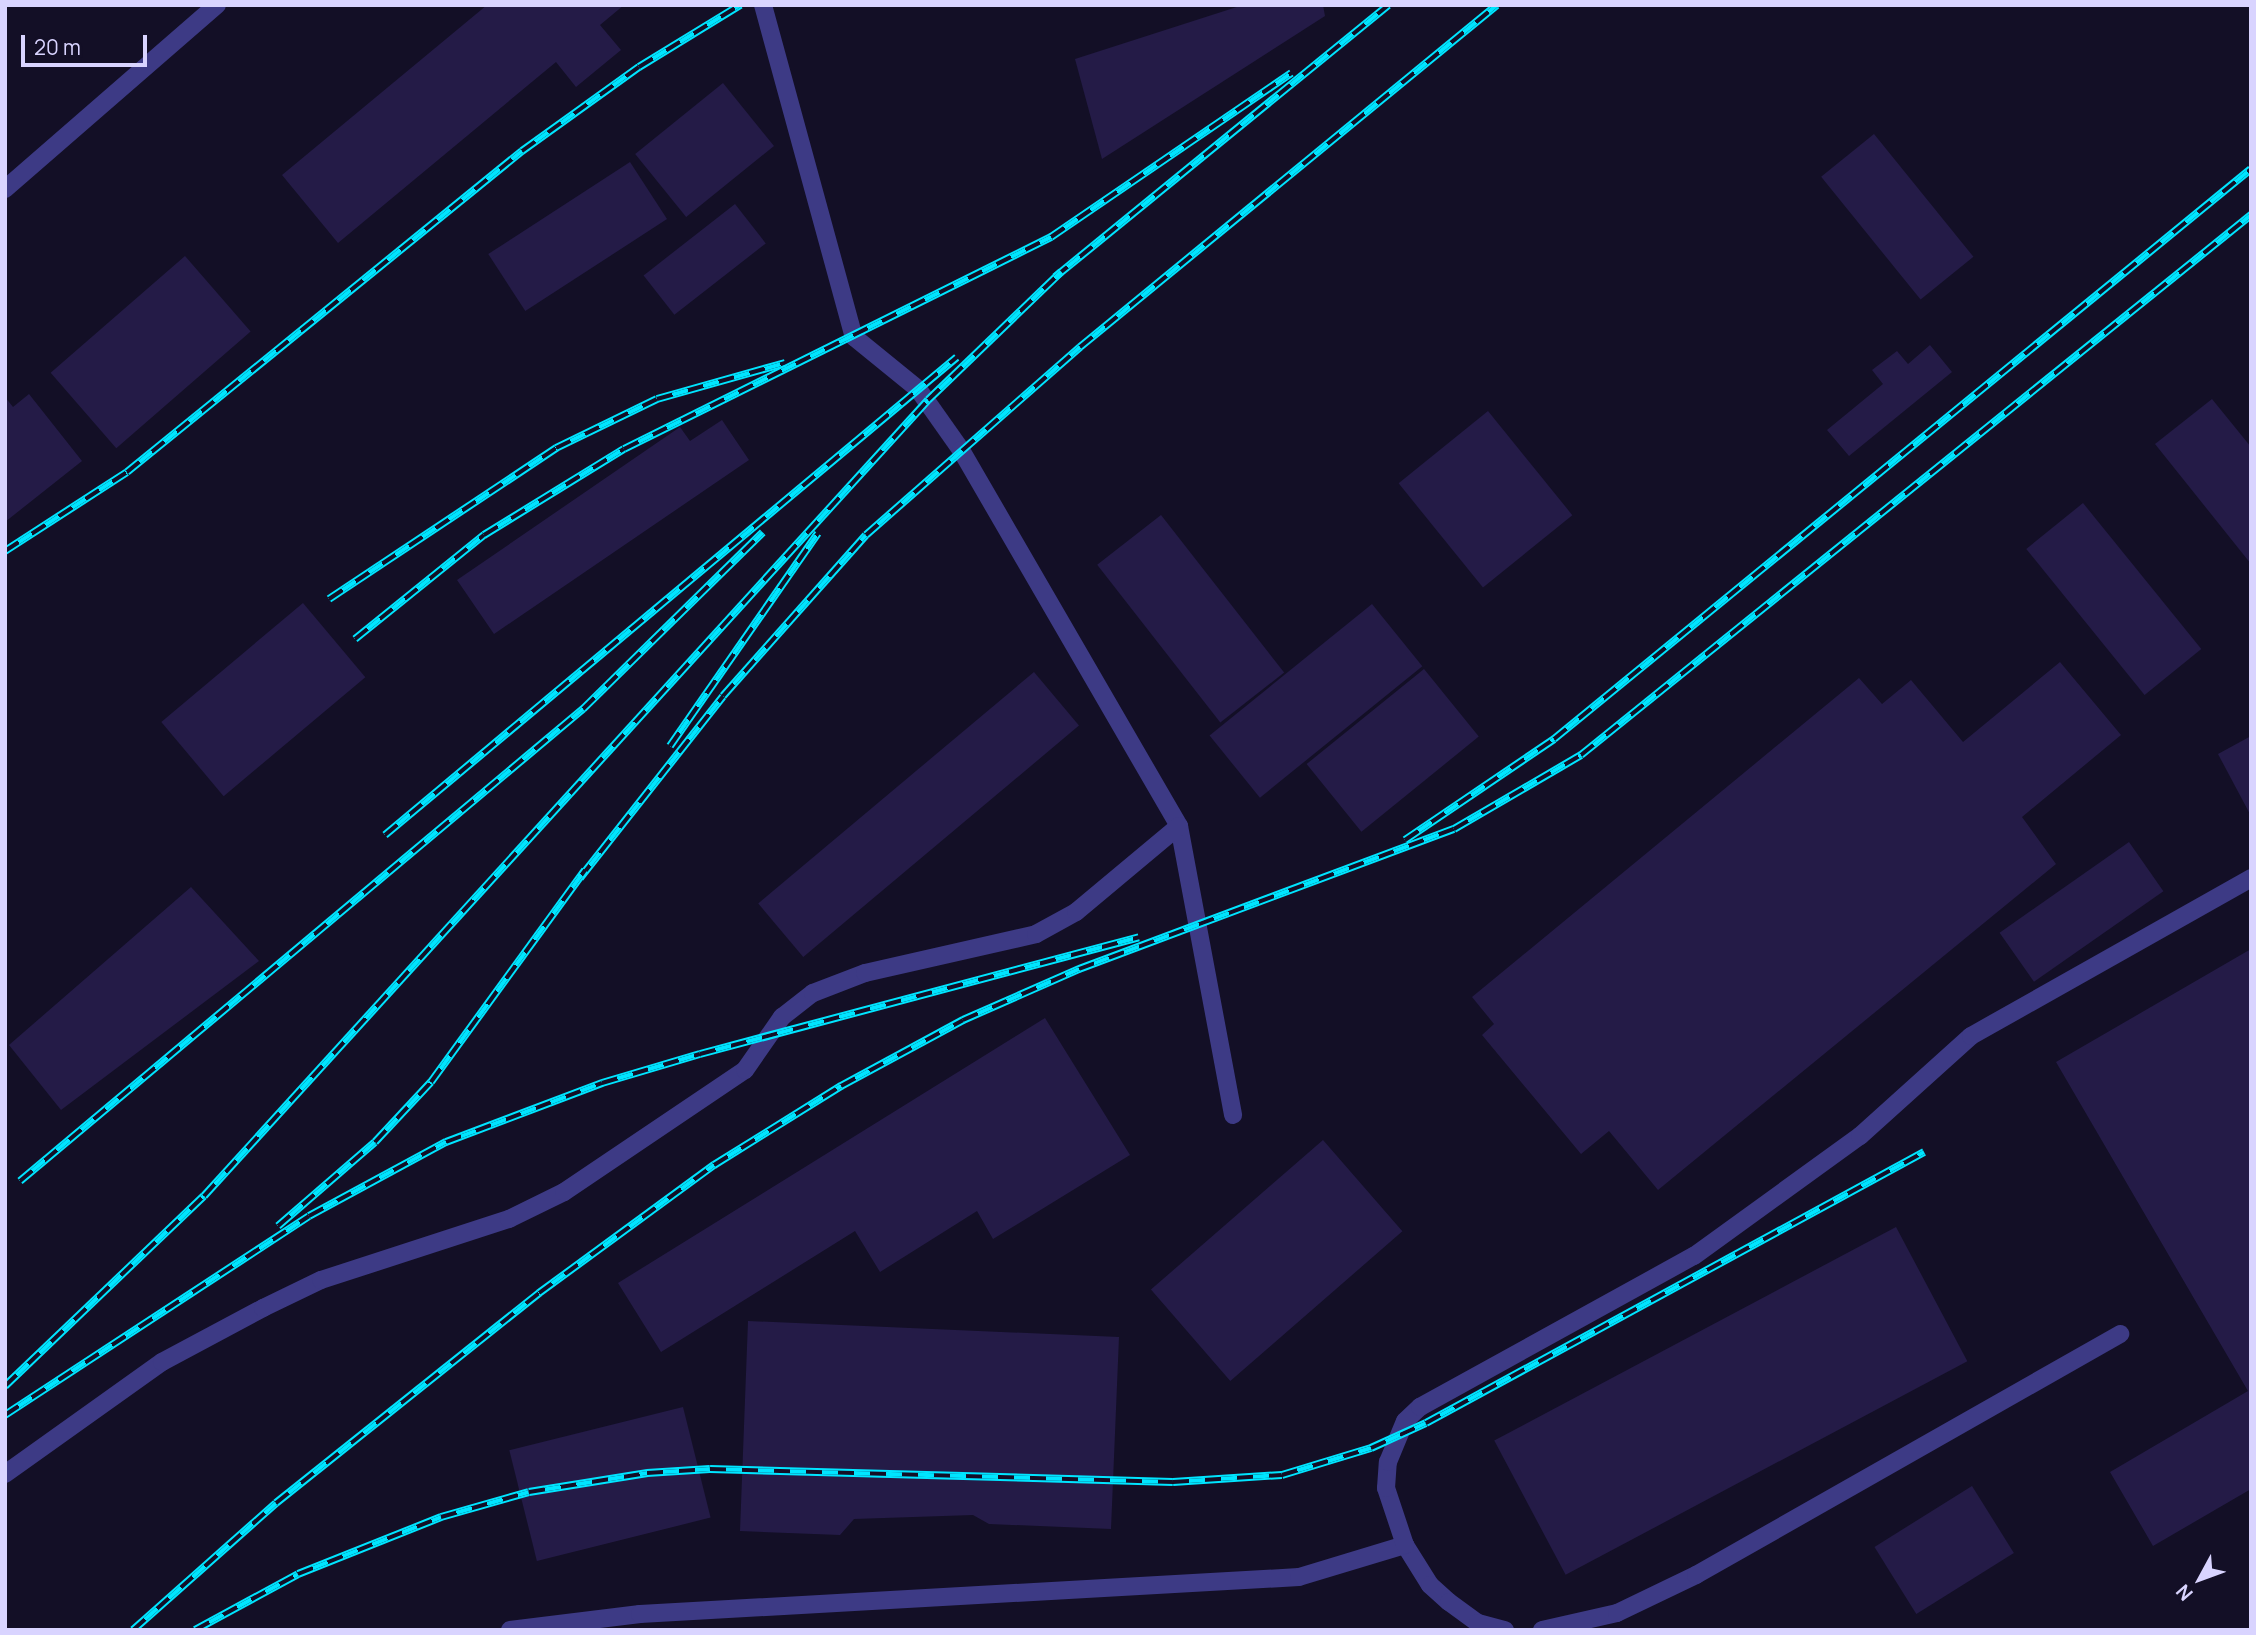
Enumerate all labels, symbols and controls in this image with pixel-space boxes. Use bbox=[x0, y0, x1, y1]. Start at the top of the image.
scale bar bbox=[24, 21, 150, 65]
text: 20 m bbox=[34, 33, 81, 61]
north arrow bbox=[2165, 1544, 2235, 1614]
text: N bbox=[2170, 1579, 2198, 1606]

